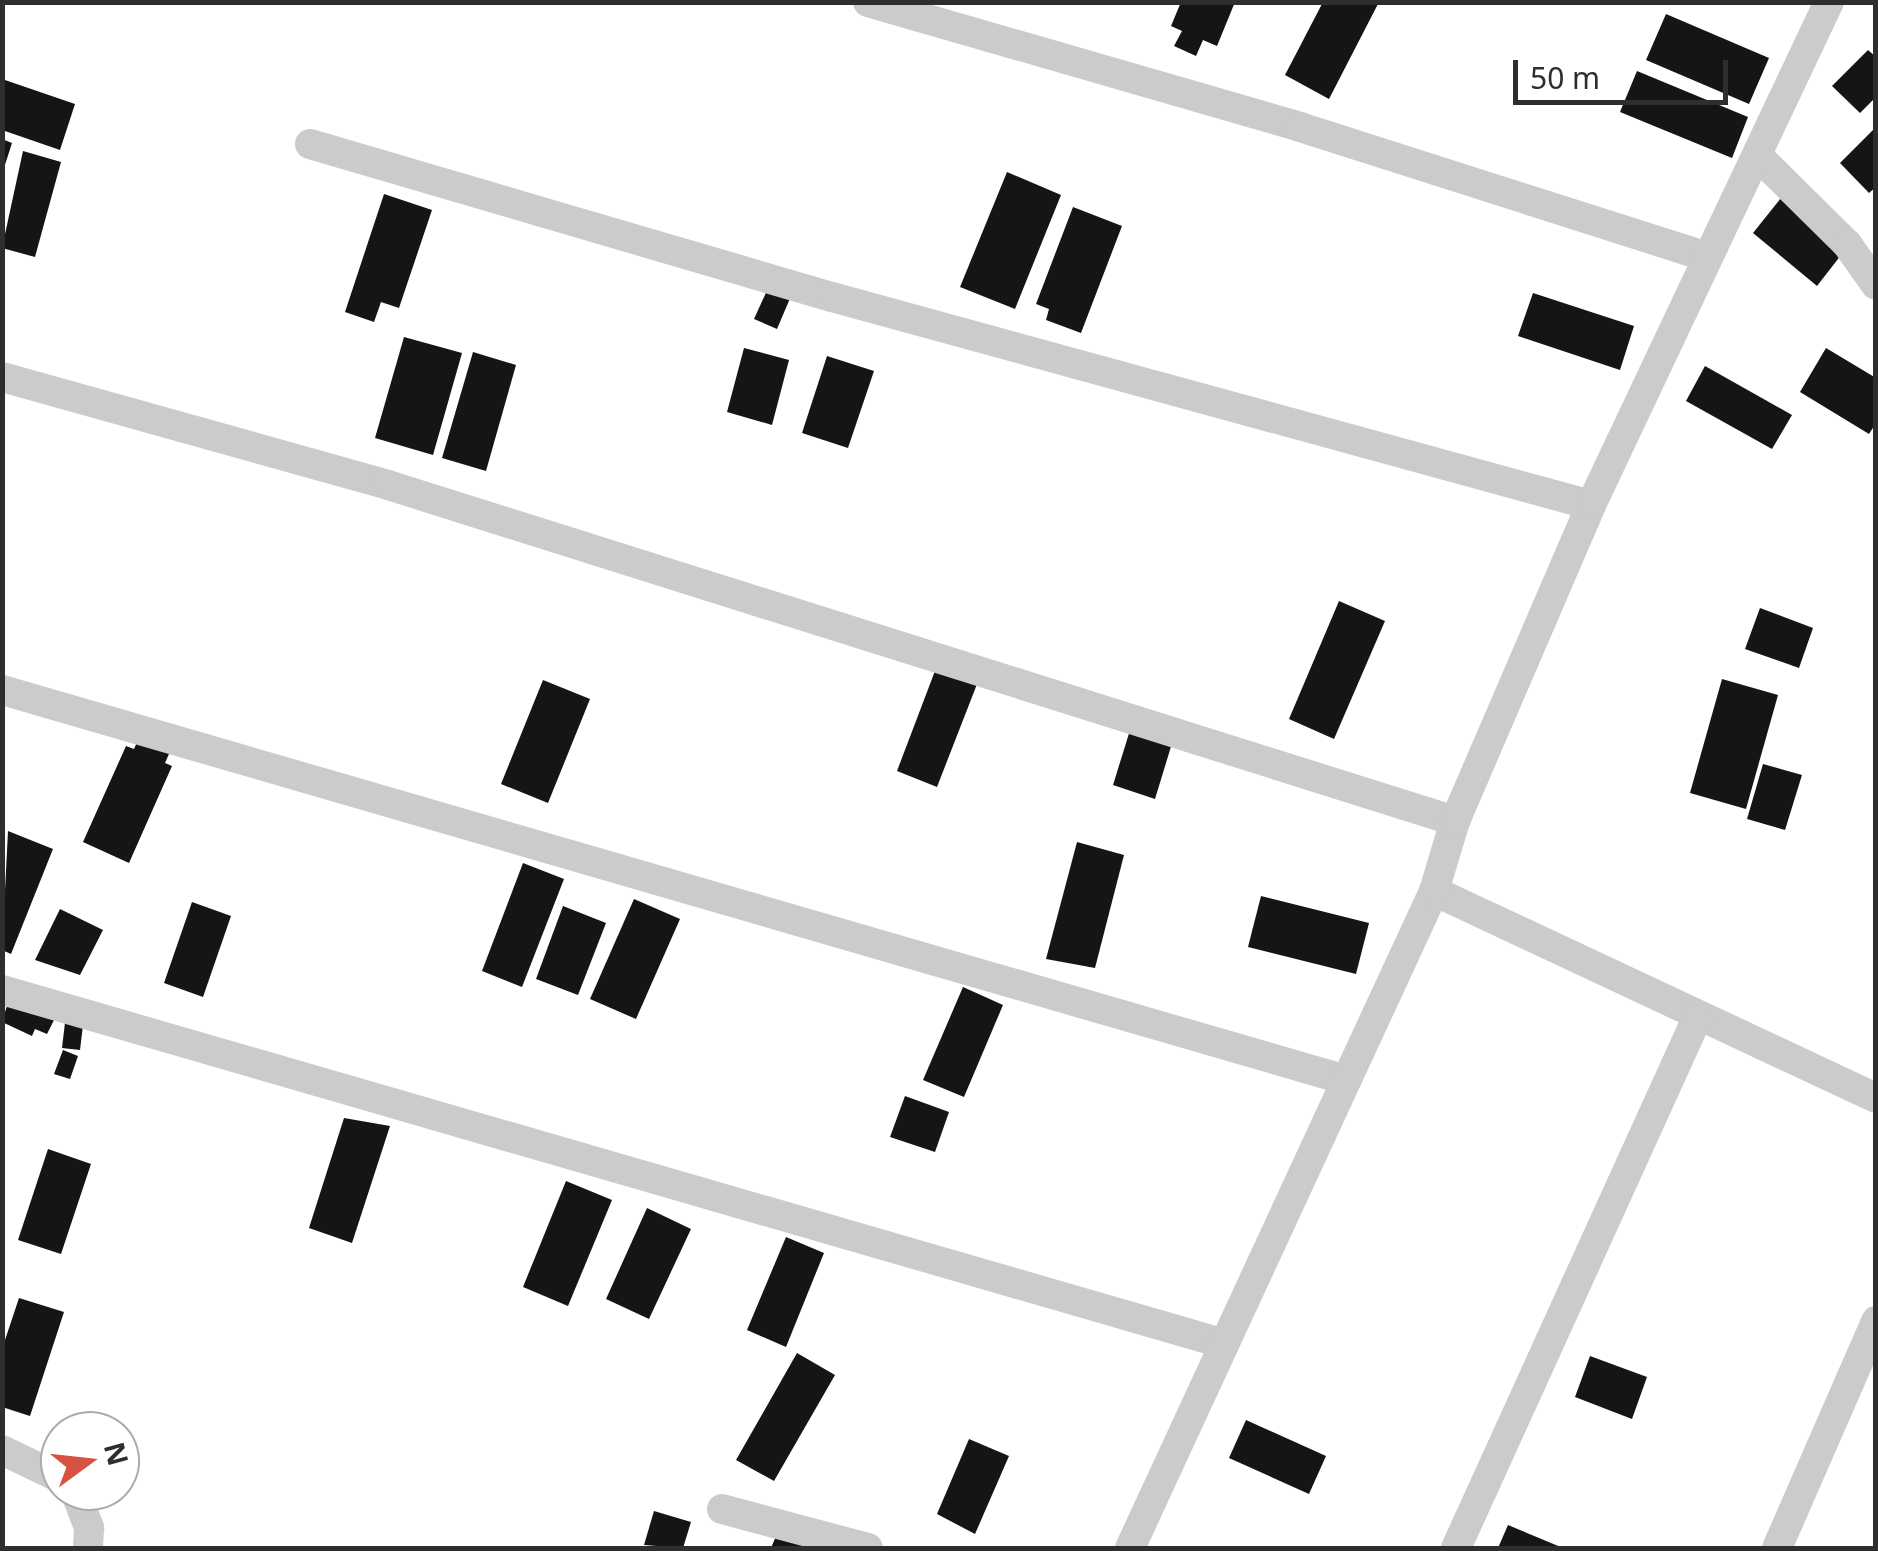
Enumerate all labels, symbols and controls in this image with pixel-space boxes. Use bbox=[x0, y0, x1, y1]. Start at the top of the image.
scale bar bbox=[1518, 40, 1733, 102]
text: 50 m bbox=[1530, 57, 1600, 98]
north arrow bbox=[40, 1411, 140, 1511]
text: N bbox=[96, 1438, 138, 1470]

